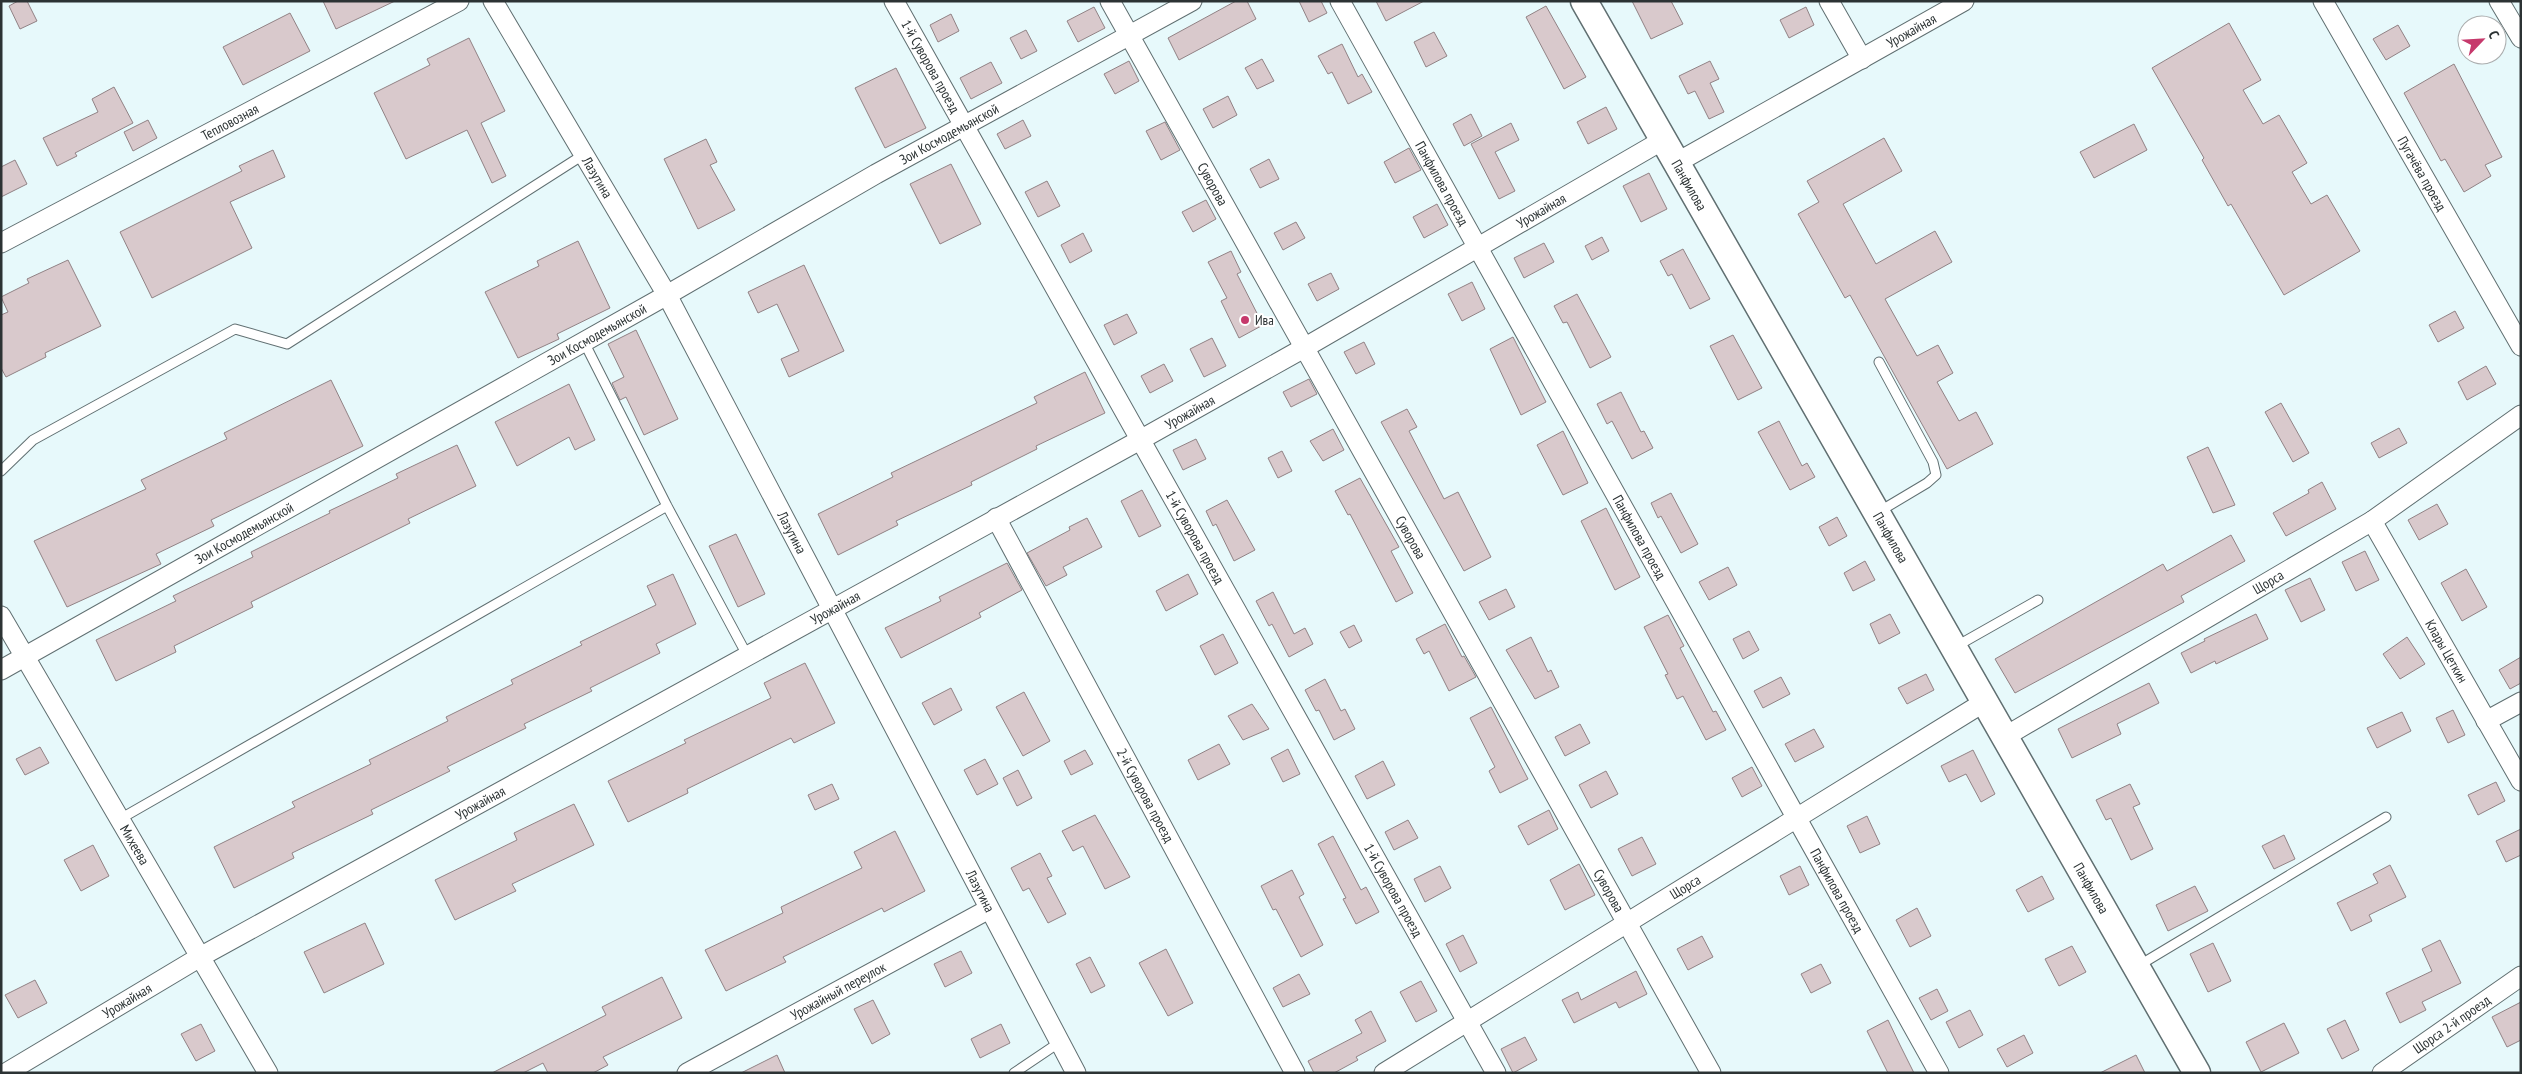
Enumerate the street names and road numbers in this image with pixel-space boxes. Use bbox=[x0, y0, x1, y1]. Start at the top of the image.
street label: Урожайная bbox=[1883, 10, 1939, 52]
street label: 1-й Суворова проезд bbox=[897, 17, 964, 116]
street label: Тепловозная bbox=[198, 100, 262, 144]
street label: Зои Космодемьянской bbox=[896, 100, 1002, 168]
street label: Пугачёва проезд bbox=[2394, 133, 2451, 214]
street label: Панфилова проезд bbox=[1411, 138, 1473, 229]
street label: Лазутина bbox=[578, 153, 617, 201]
street label: Панфилова bbox=[1668, 156, 1711, 214]
street label: Суворова bbox=[1193, 159, 1232, 209]
street label: Урожайная bbox=[1513, 189, 1569, 232]
street label: Зои Космодемьянской bbox=[544, 299, 650, 369]
street label: Урожайная bbox=[1162, 391, 1218, 433]
street label: 1-й Суворова проезд bbox=[1162, 487, 1229, 587]
street label: Панфилова проезд bbox=[1609, 492, 1670, 582]
street label: Зои Космодемьянской bbox=[192, 498, 297, 568]
street label: Лазутина bbox=[773, 507, 810, 557]
street label: Панфилова bbox=[1869, 509, 1912, 566]
street label: Суворова bbox=[1391, 513, 1430, 562]
street label: Щорса bbox=[2249, 566, 2287, 598]
street label: Урожайная bbox=[807, 587, 863, 629]
street label: Клары Цеткин bbox=[2421, 616, 2472, 686]
street label: 2-й Суворова проезд bbox=[1113, 745, 1178, 845]
street label: Урожайная bbox=[452, 782, 508, 824]
street label: Михеева bbox=[116, 822, 153, 868]
street label: 1-й Суворова проезд bbox=[1360, 841, 1427, 940]
street label: Панфилова проезд bbox=[1806, 845, 1868, 936]
street label: Панфилова bbox=[2070, 859, 2113, 917]
street label: Лазутина bbox=[961, 866, 999, 915]
street label: Суворова bbox=[1590, 866, 1628, 915]
street label: Щорса bbox=[1666, 871, 1704, 903]
street label: Урожайный переулок bbox=[787, 958, 889, 1024]
street label: Урожайная bbox=[99, 979, 155, 1022]
street label: Щорса 2-й проезд bbox=[2409, 991, 2494, 1058]

